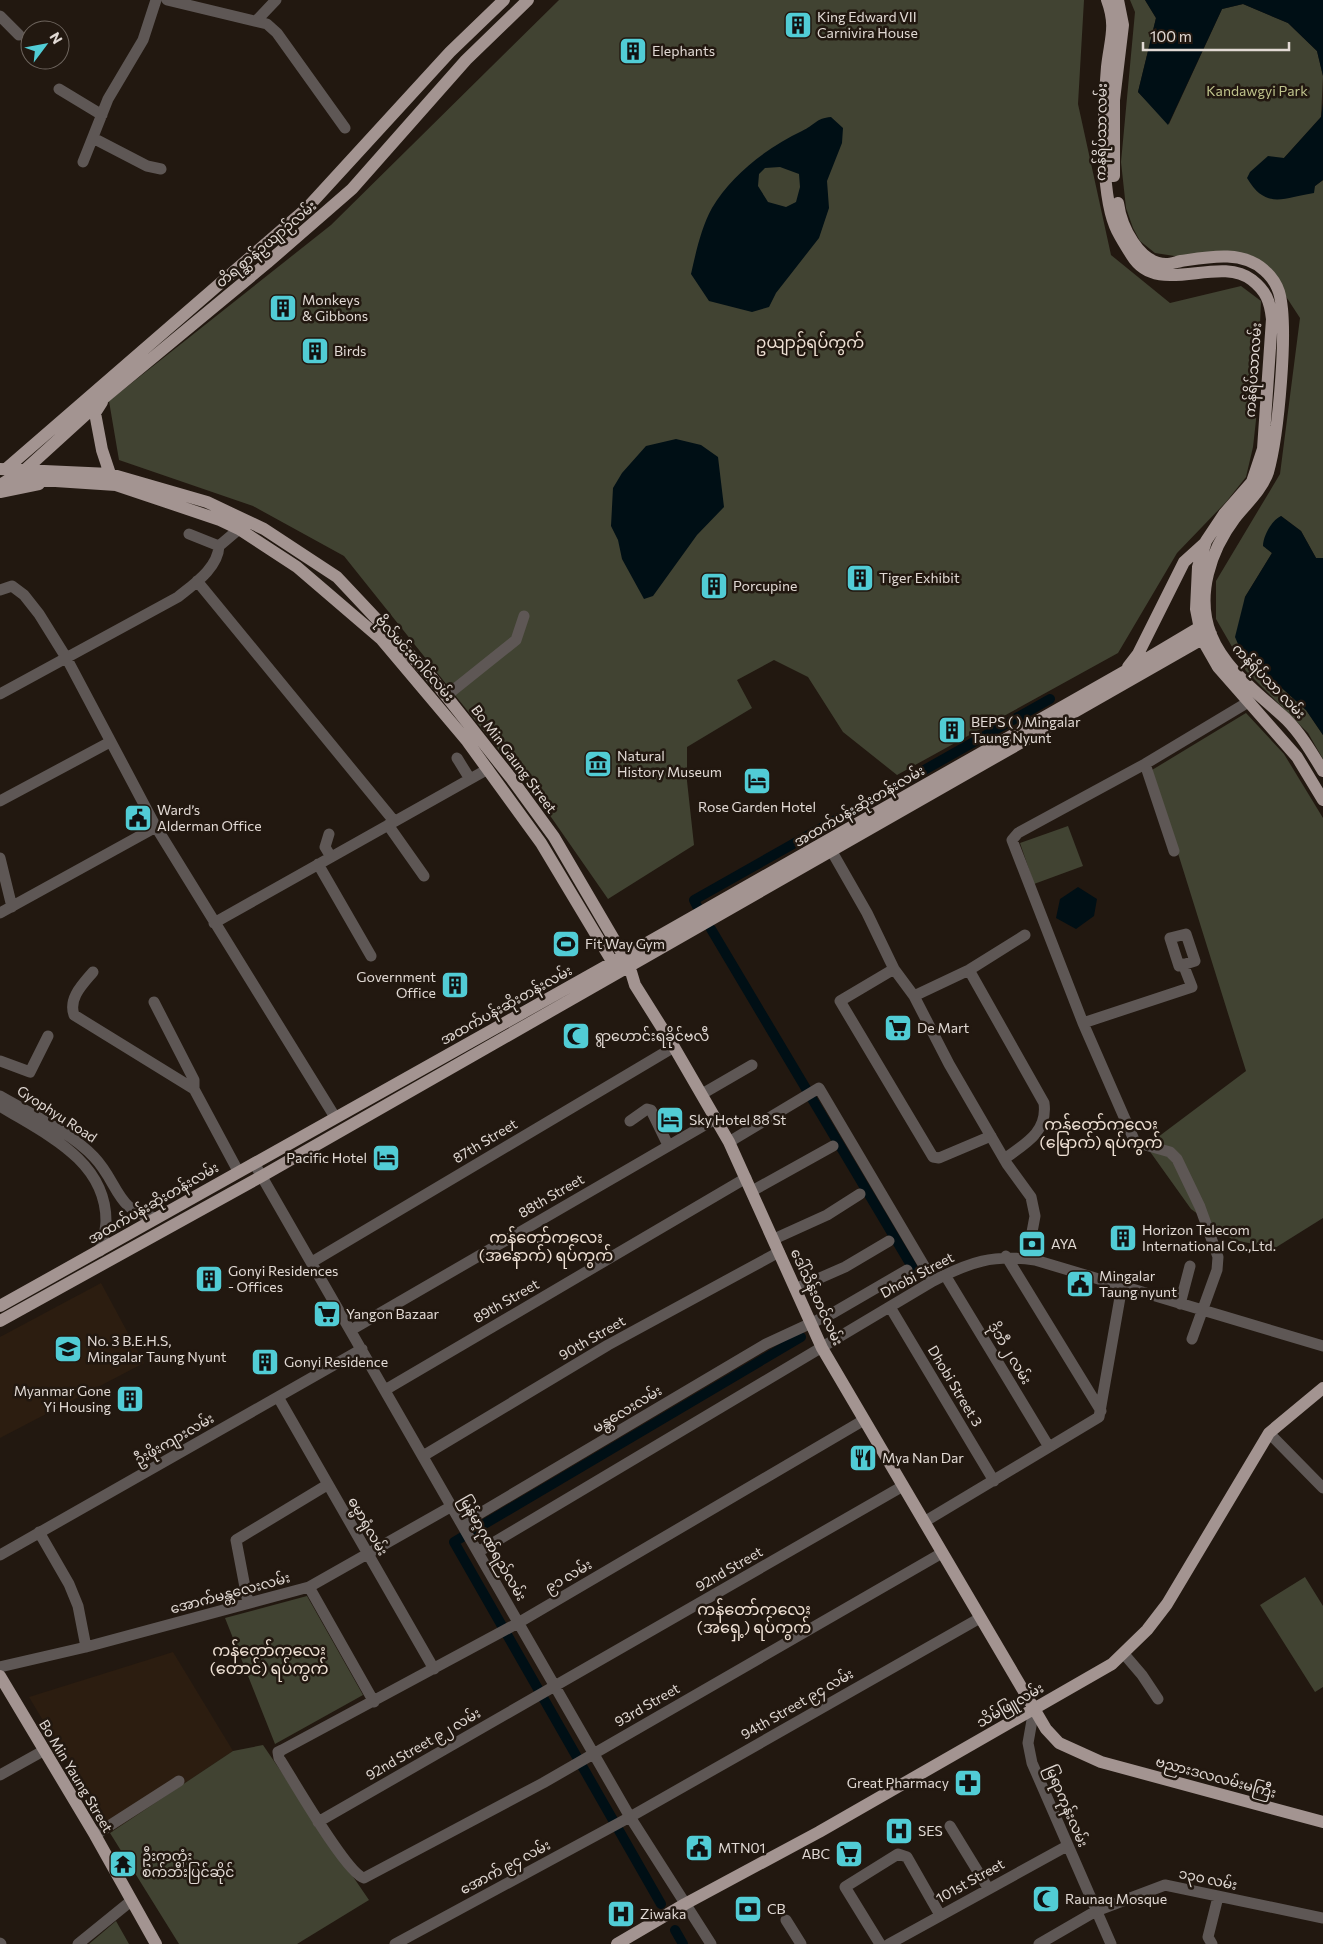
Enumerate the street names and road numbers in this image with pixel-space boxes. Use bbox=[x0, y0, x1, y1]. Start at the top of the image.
street label: ကန်ရိပ်သာ လမ်း bbox=[1090, 83, 1114, 181]
street label: တိရစ္ဆာန်ဥယျာဉ်လမ်း bbox=[211, 196, 322, 294]
street label: ကန်ရိပ်သာလမ်း bbox=[1240, 322, 1268, 418]
street label: ဗိုလ်မင်းဂေါင်လမ်း bbox=[369, 611, 459, 707]
street label: ကန်ရိပ်သာ လမ်း bbox=[1226, 639, 1310, 724]
street label: Bo Min Gaung Street bbox=[468, 701, 561, 816]
street label: အထက်ပန်းဆိုးတန်းလမ်း bbox=[790, 760, 929, 853]
street label: အထက်ပန်းဆိုးတန်းလမ်း bbox=[436, 960, 577, 1051]
street label: Gyophyu Road bbox=[14, 1081, 100, 1146]
street label: 87th Street bbox=[450, 1115, 520, 1166]
street label: အထက်ပန်းဆိုးတန်းလမ်း bbox=[84, 1157, 223, 1250]
street label: 88th Street bbox=[515, 1170, 587, 1221]
street label: ဒေါ်သိန်းတင်လမ်း bbox=[784, 1245, 848, 1350]
street label: Dhobi Street bbox=[877, 1248, 957, 1301]
street label: 89th Street bbox=[470, 1275, 542, 1326]
street label: 90th Street bbox=[556, 1312, 628, 1363]
street label: ဒိုဘီ ၂ လမ်း bbox=[982, 1318, 1036, 1389]
street label: Dhobi Street 3 bbox=[925, 1342, 986, 1429]
street label: မန္တလေးလမ်း bbox=[589, 1380, 666, 1439]
street label: ဦးဖိုးကျားလမ်း bbox=[130, 1408, 219, 1472]
street label: မြန်မာ့ဂုဏ်ရည်လမ်း bbox=[453, 1492, 531, 1605]
street label: ဓမ္မာရုံလမ်း bbox=[341, 1493, 393, 1560]
street label: 92nd Street bbox=[692, 1542, 766, 1595]
street label: ၉၁ လမ်း bbox=[541, 1554, 596, 1599]
street label: အောက်မန္တလေးလမ်း bbox=[168, 1567, 293, 1621]
street label: 94th Street ၉၄ လမ်း bbox=[737, 1664, 858, 1746]
street label: သိမ်ဖြူလမ်း bbox=[973, 1678, 1048, 1734]
street label: 93rd Street bbox=[611, 1679, 682, 1730]
street label: 92nd Street ၉၂ လမ်း bbox=[362, 1703, 485, 1787]
street label: Bo Min Yaung Street bbox=[36, 1716, 117, 1835]
street label: ဗညားဒလလမ်းမကြီး bbox=[1153, 1751, 1279, 1805]
street label: မြရာကုန်းလမ်း bbox=[1039, 1762, 1093, 1851]
street label: အောက် ၉၄ လမ်း bbox=[456, 1835, 555, 1901]
street label: 101st Street bbox=[933, 1855, 1007, 1906]
street label: ၁၃၀ လမ်း bbox=[1177, 1863, 1239, 1897]

